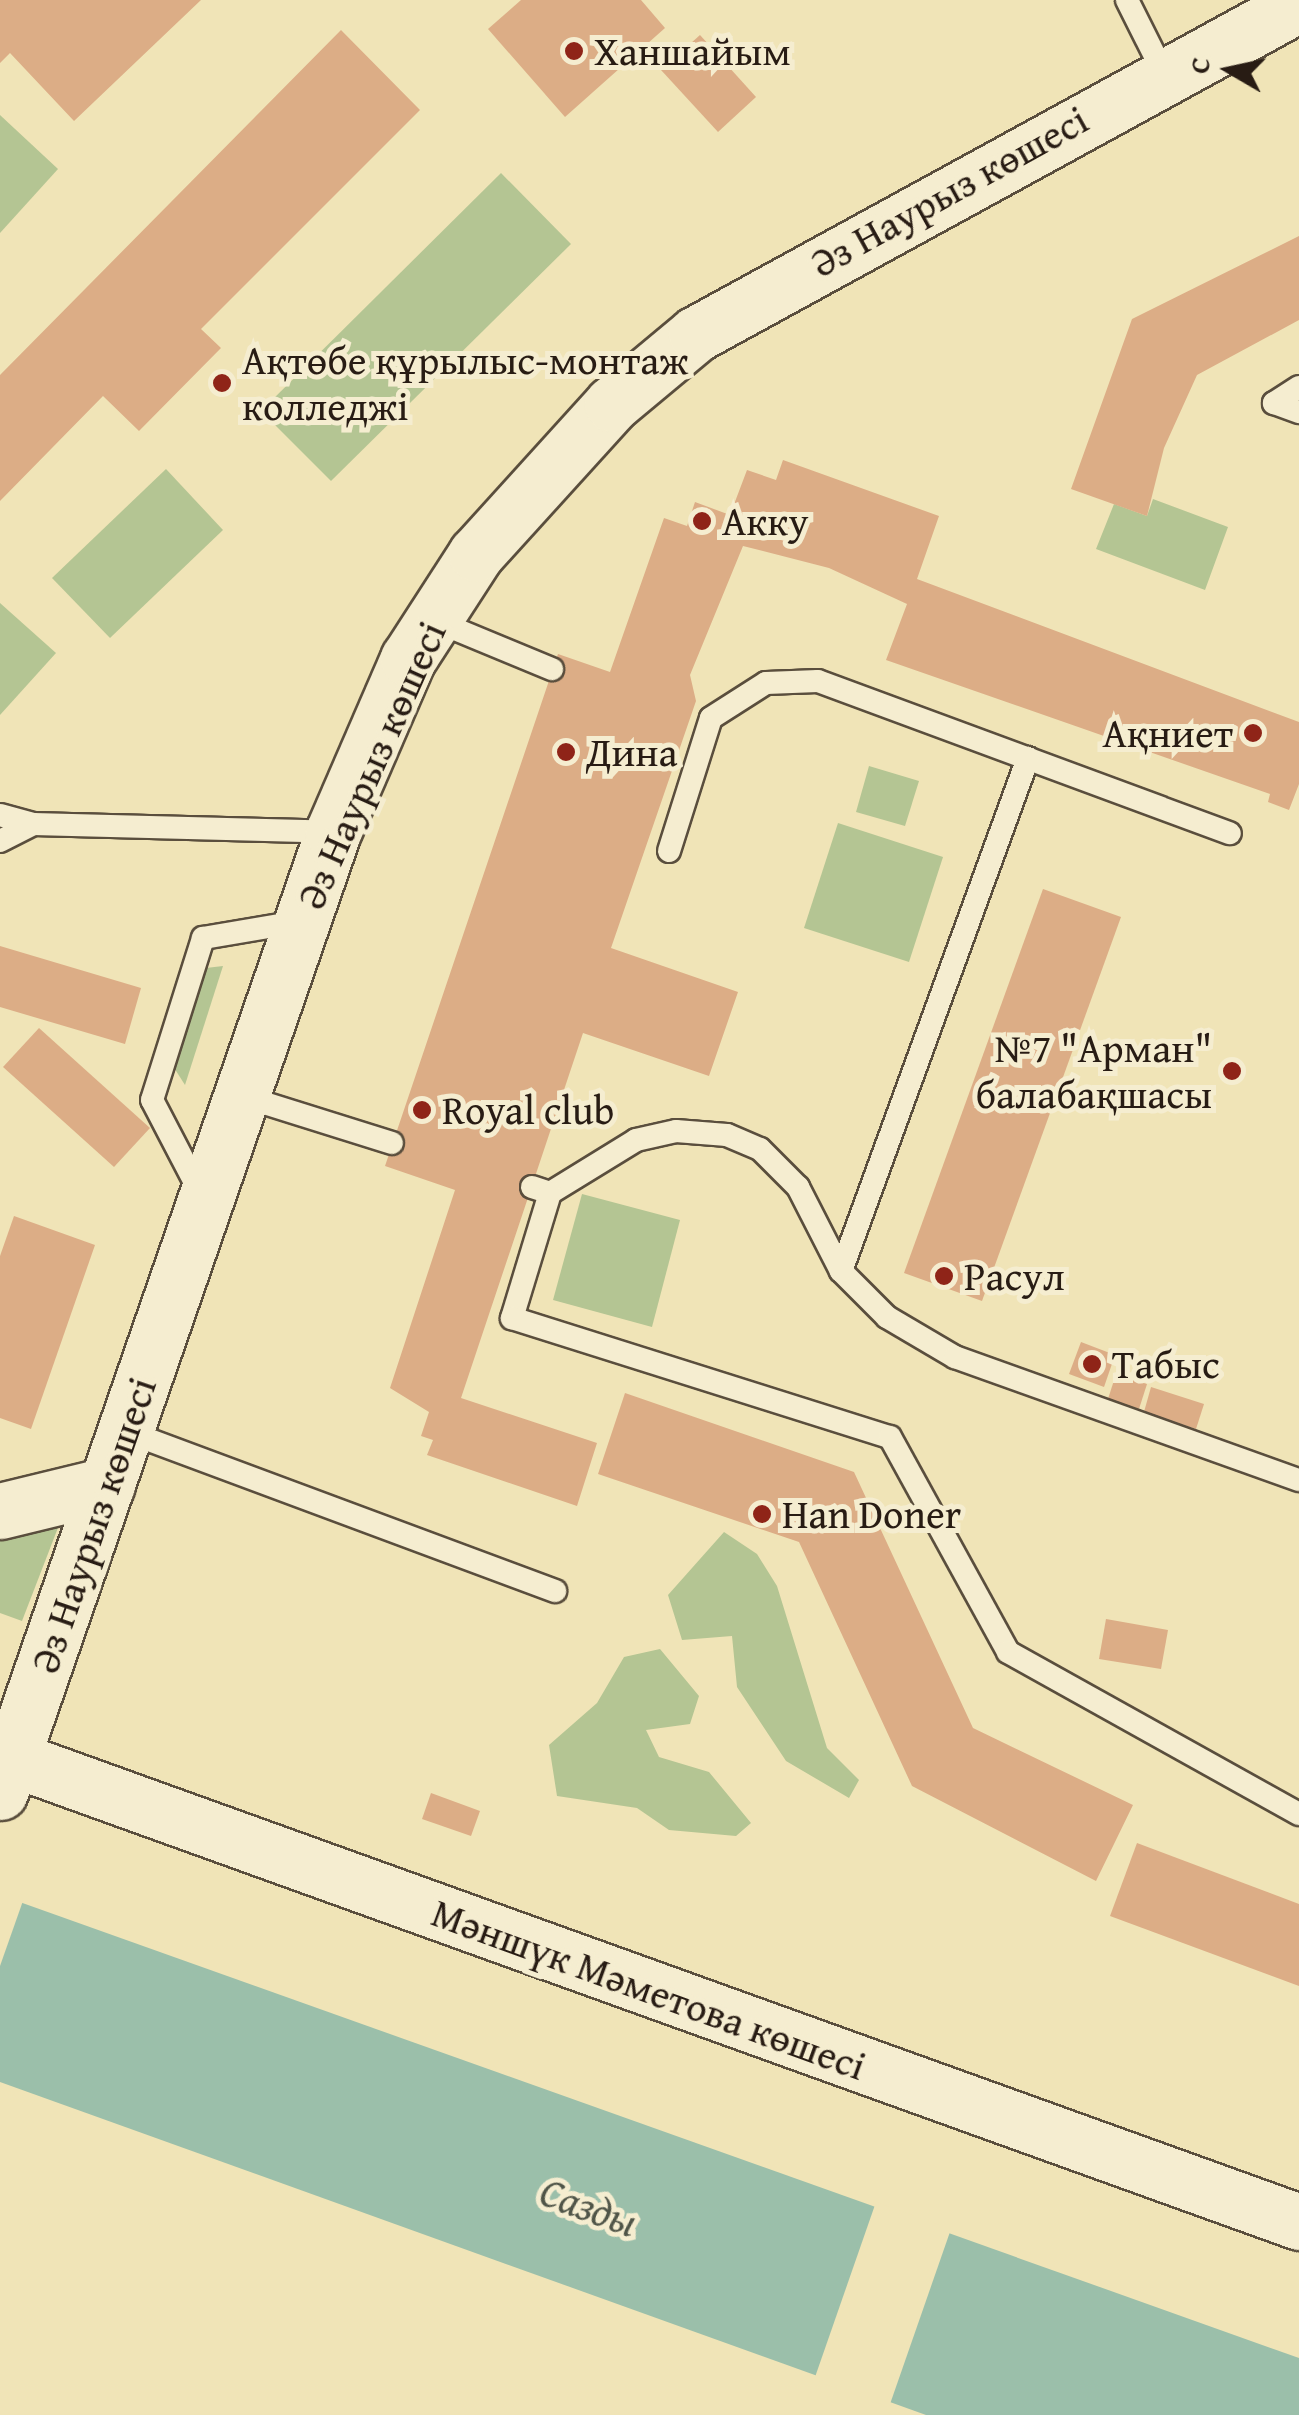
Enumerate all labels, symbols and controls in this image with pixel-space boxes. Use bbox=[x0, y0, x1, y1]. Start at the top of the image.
north arrow bbox=[1179, 20, 1279, 120]
place label: Ханшайым bbox=[594, 27, 791, 75]
marker: Ханшайым bbox=[563, 40, 585, 62]
text: С bbox=[1177, 54, 1220, 76]
street label: Әз Наурыз көшесі bbox=[802, 95, 1096, 287]
place label: Ақтөбе құрылыс-монтаж колледжі bbox=[242, 336, 689, 430]
marker: Ақтөбе құрылыс-монтаж колледжі bbox=[211, 372, 233, 394]
place label: Акку bbox=[722, 497, 809, 545]
marker: Акку bbox=[691, 510, 713, 532]
street label: Әз Наурыз көшесі bbox=[286, 614, 456, 916]
place label: Ақниет bbox=[1102, 709, 1233, 757]
marker: Ақниет bbox=[1242, 722, 1264, 744]
place label: Дина bbox=[586, 728, 678, 776]
marker: Дина bbox=[555, 741, 577, 763]
place label: №7 "Арман" балабақшасы bbox=[976, 1024, 1212, 1118]
marker: №7 "Арман" балабақшасы bbox=[1221, 1060, 1243, 1082]
place label: Royal club bbox=[442, 1086, 614, 1134]
marker: Royal club bbox=[411, 1099, 433, 1121]
place label: Расул bbox=[964, 1252, 1065, 1300]
marker: Расул bbox=[933, 1265, 955, 1287]
place label: Табыс bbox=[1112, 1340, 1220, 1388]
marker: Табыс bbox=[1081, 1353, 1103, 1375]
street label: Әз Наурыз көшесі bbox=[20, 1371, 166, 1679]
place label: Han Doner bbox=[782, 1490, 961, 1538]
marker: Han Doner bbox=[751, 1503, 773, 1525]
street label: Мәншүк Мәметова көшесі bbox=[426, 1888, 872, 2090]
water label: Сазды bbox=[534, 2165, 644, 2247]

